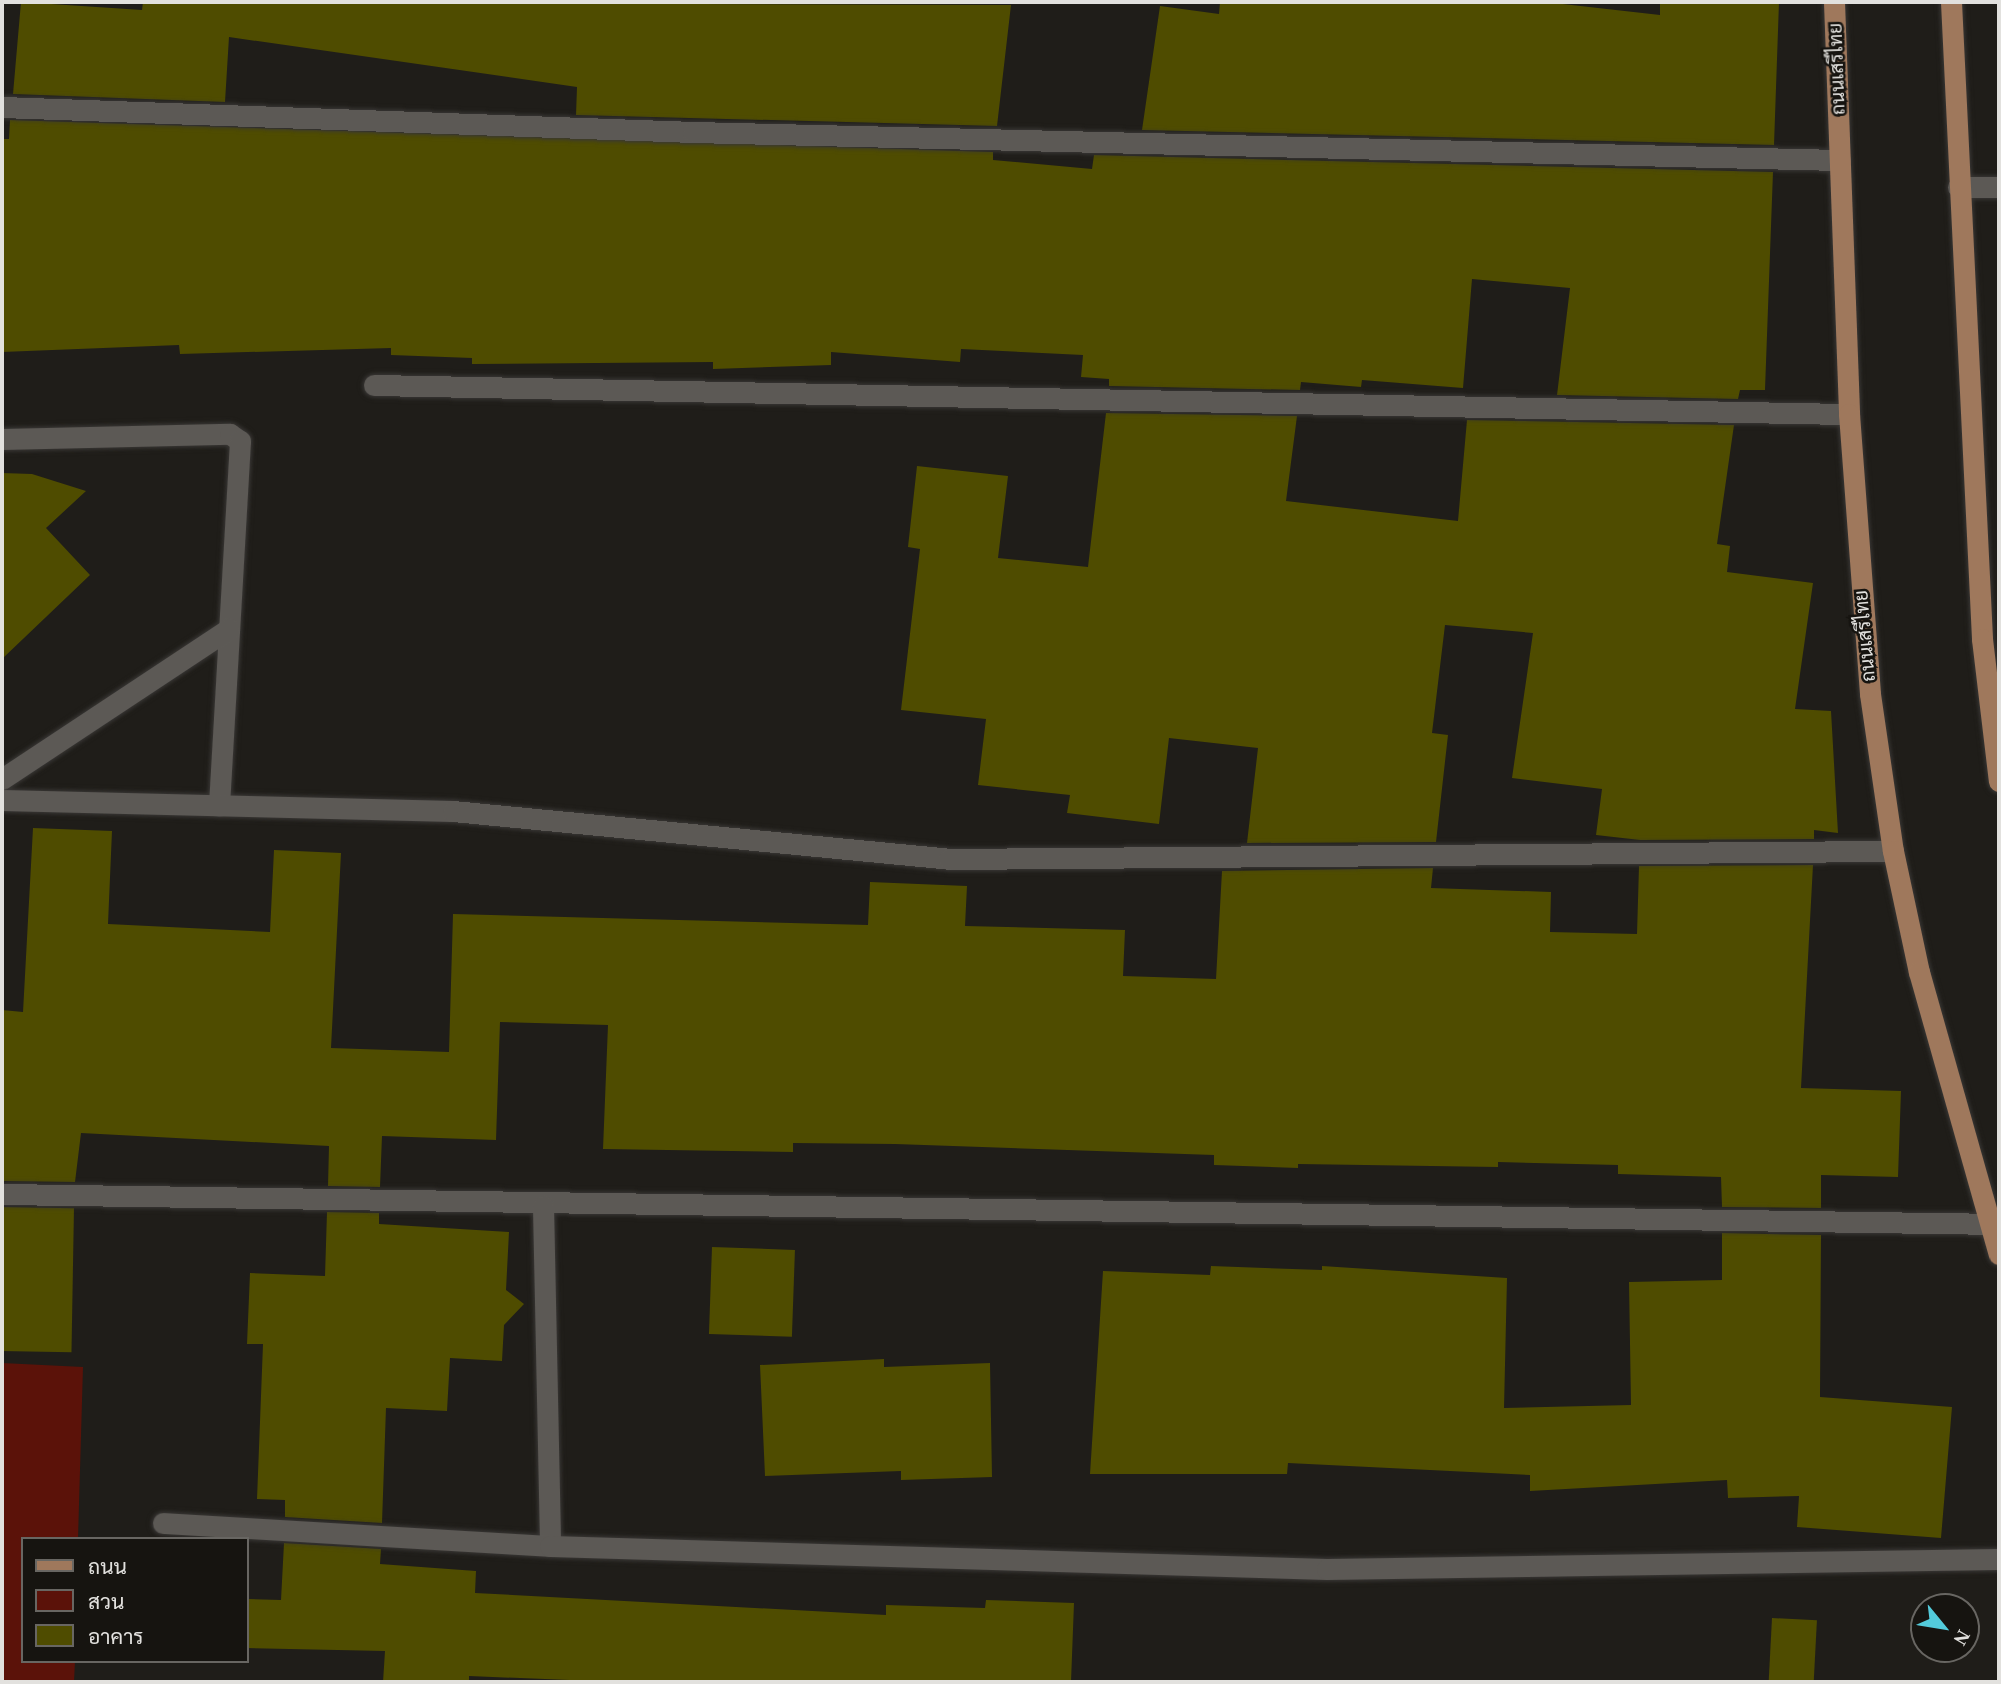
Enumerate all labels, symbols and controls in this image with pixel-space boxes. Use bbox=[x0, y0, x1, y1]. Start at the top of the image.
street label: ถนนเสรีไทย bbox=[1824, 23, 1850, 115]
street label: ถนนเสรีไทย bbox=[1850, 589, 1880, 683]
legend bbox=[21, 1537, 248, 1663]
text: ถนน bbox=[88, 1555, 127, 1579]
text: สวน bbox=[88, 1590, 124, 1614]
north arrow bbox=[1910, 1593, 1980, 1663]
text: อาคาร bbox=[88, 1625, 144, 1649]
text: N bbox=[1949, 1627, 1974, 1649]

